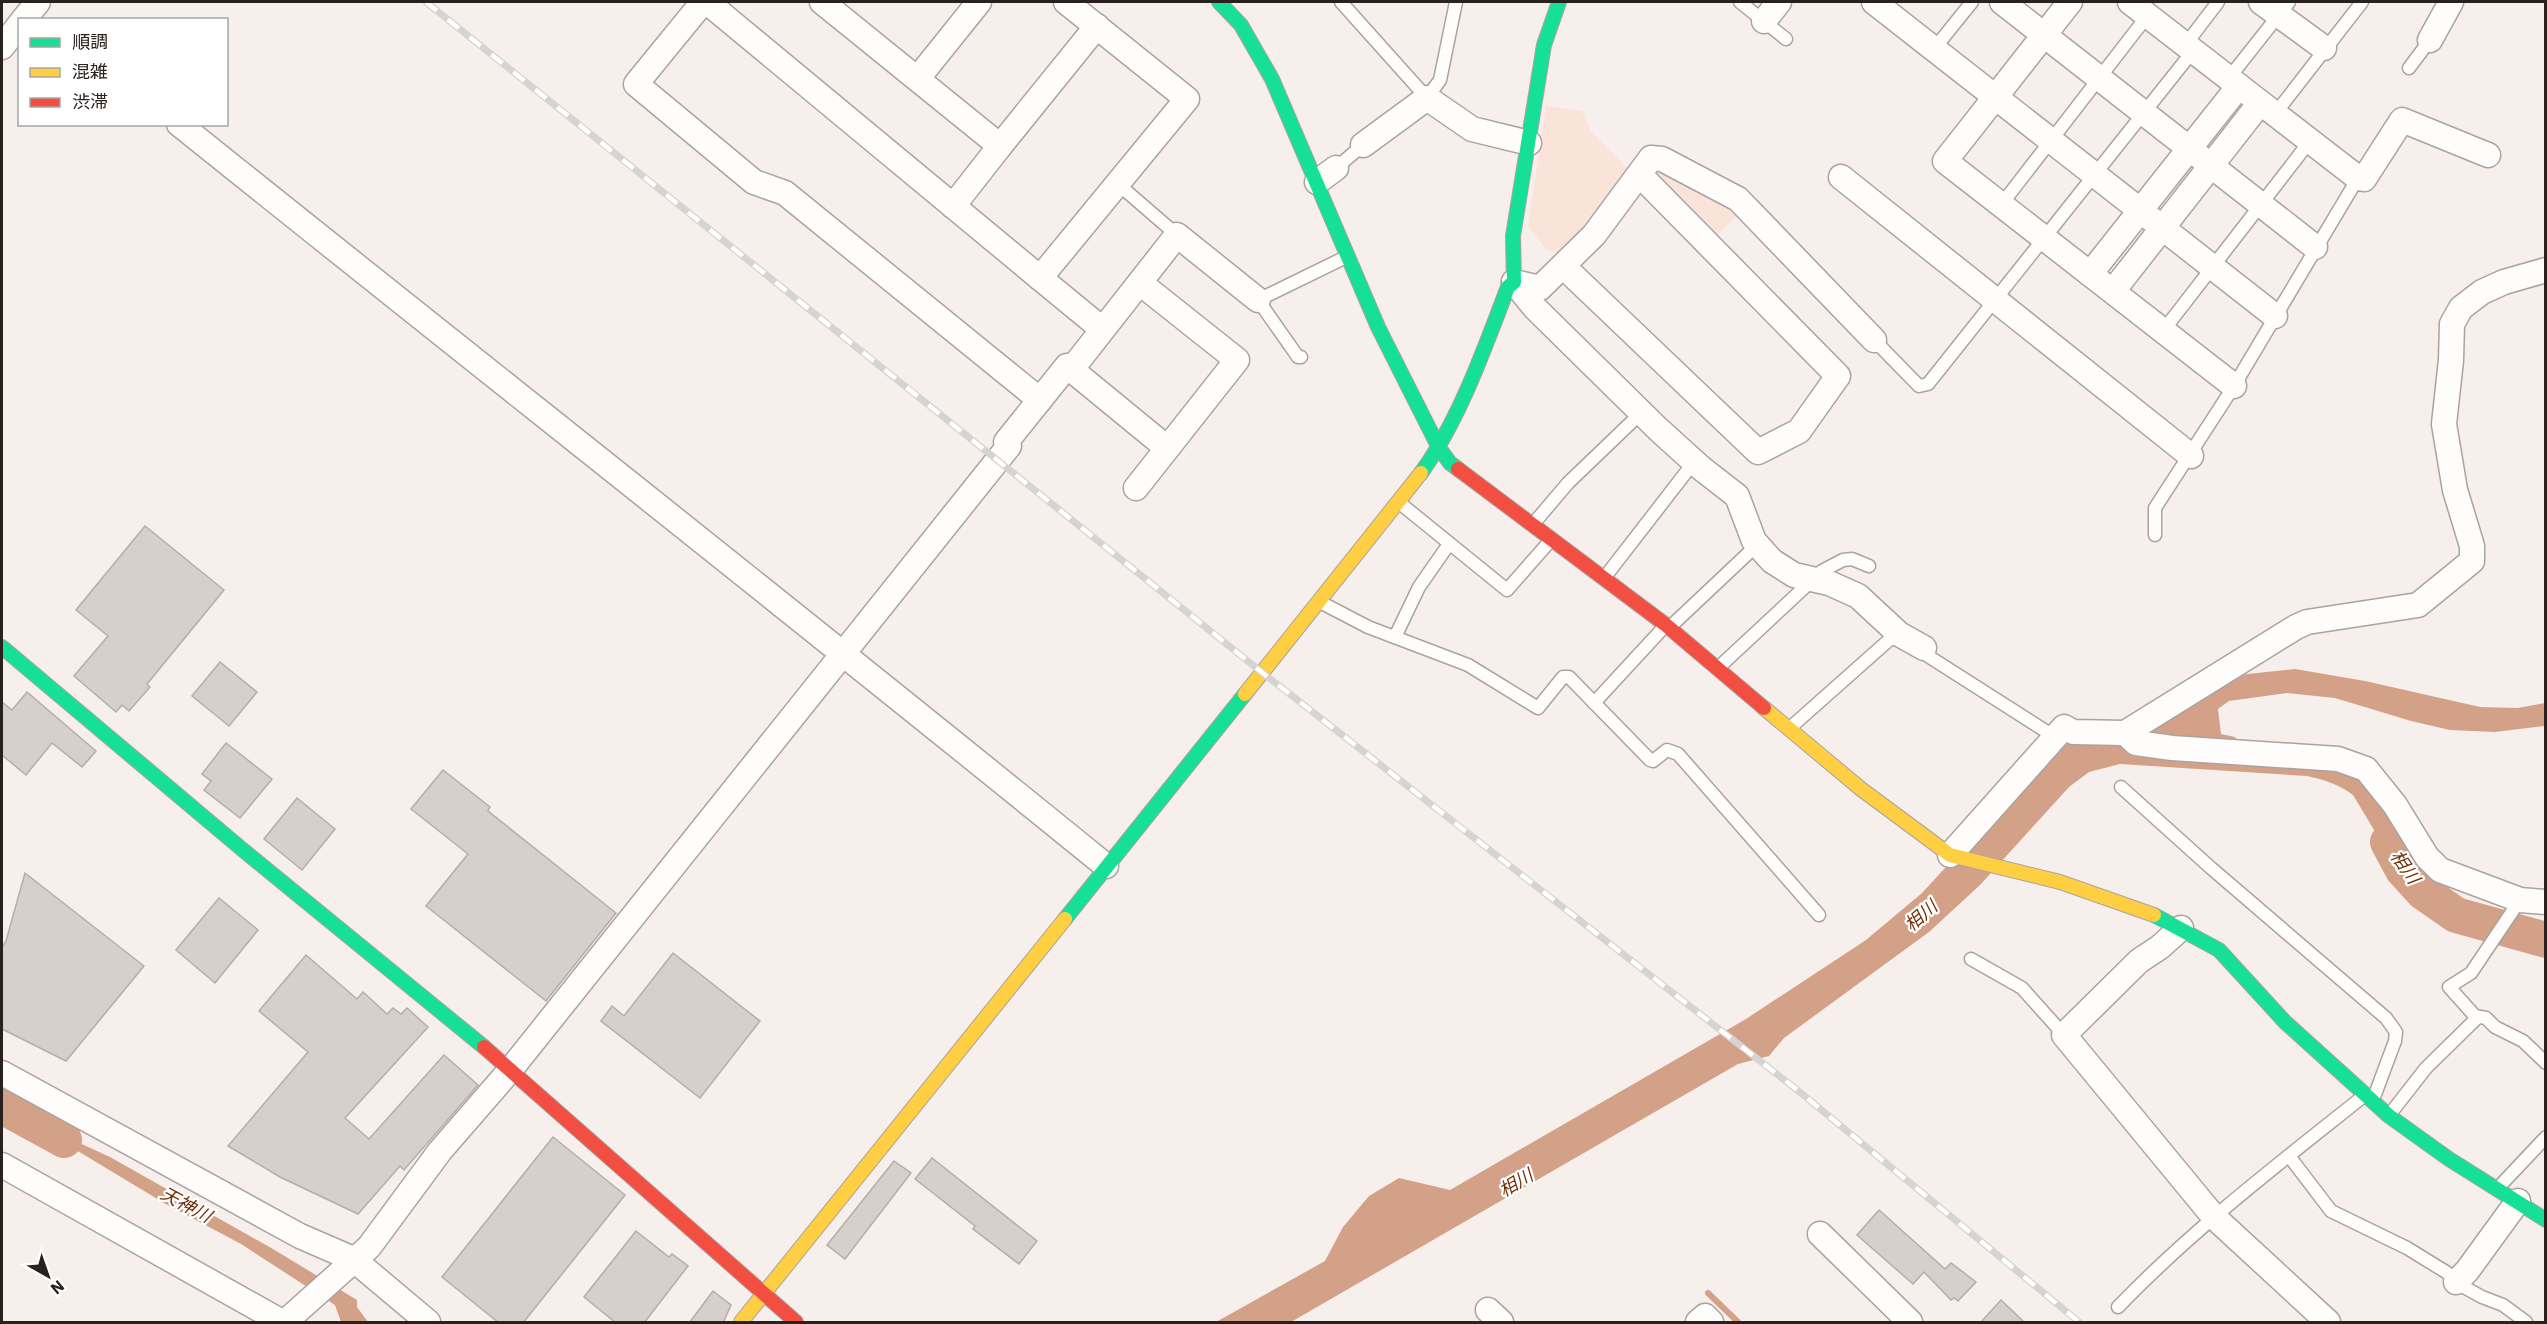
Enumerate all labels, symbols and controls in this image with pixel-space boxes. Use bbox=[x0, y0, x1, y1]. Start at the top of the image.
legend bbox=[18, 18, 228, 126]
text: 順調 bbox=[72, 30, 108, 53]
text: 混雑 bbox=[72, 60, 108, 83]
text: 渋滞 bbox=[72, 90, 108, 113]
water label: 相川 bbox=[2386, 845, 2426, 890]
water label: 相川 bbox=[1900, 894, 1943, 936]
water label: 相川 bbox=[1494, 1162, 1539, 1202]
water label: 天神川 bbox=[157, 1182, 217, 1228]
north arrow bbox=[18, 1246, 78, 1306]
text: N bbox=[47, 1276, 69, 1299]

